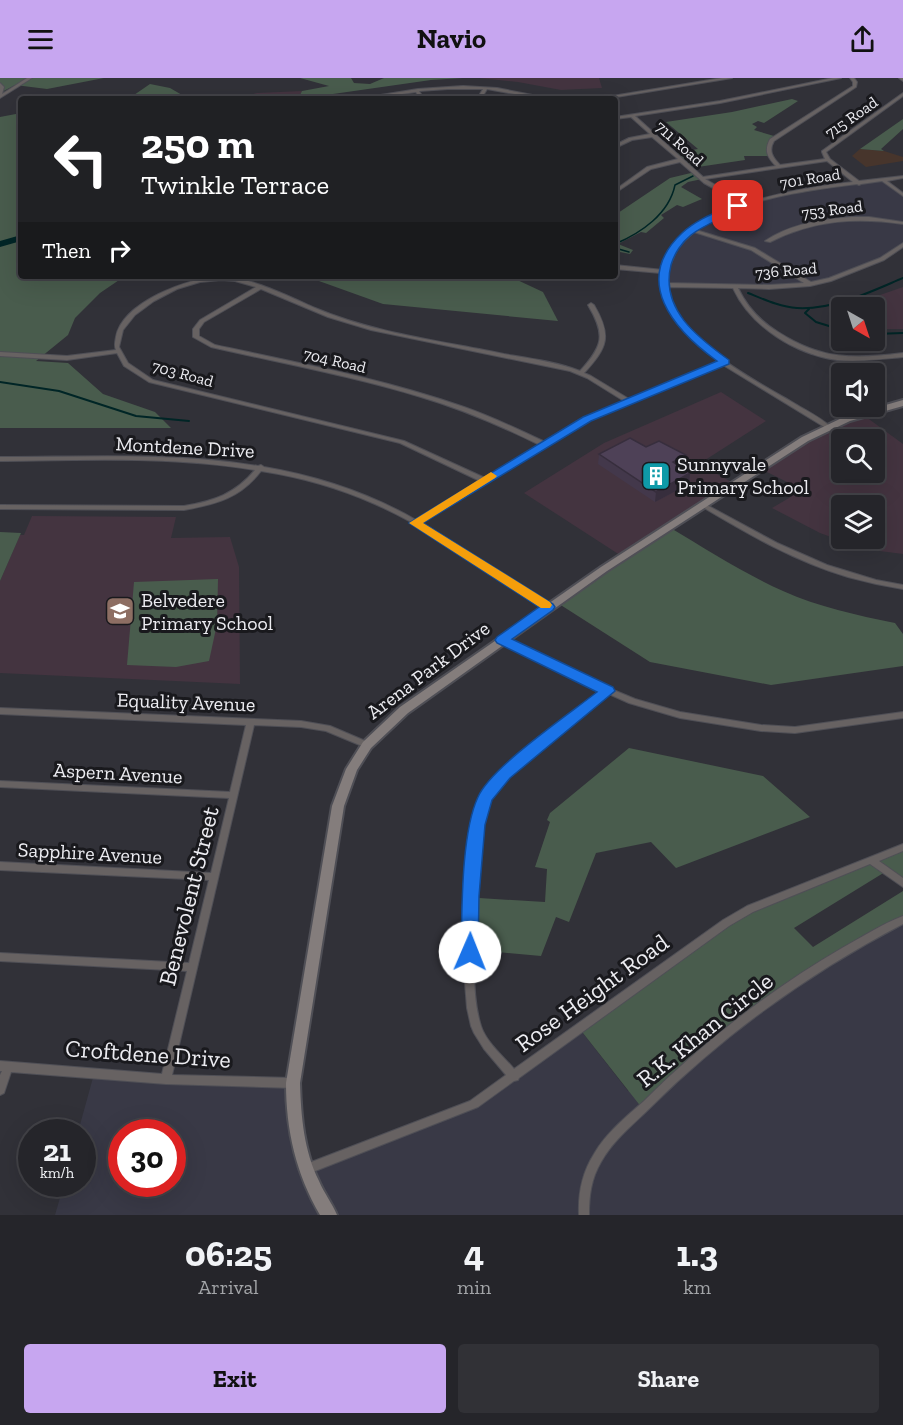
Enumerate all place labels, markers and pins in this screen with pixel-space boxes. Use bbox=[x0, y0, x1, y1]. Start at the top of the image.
pin bbox=[712, 180, 763, 231]
place label: Sunnyvale Primary School bbox=[677, 452, 809, 499]
building icon: Sunnyvale Primary School bbox=[640, 460, 672, 492]
place label: Belvedere Primary School bbox=[141, 588, 273, 635]
school or university icon: Belvedere Primary School bbox=[104, 595, 136, 627]

